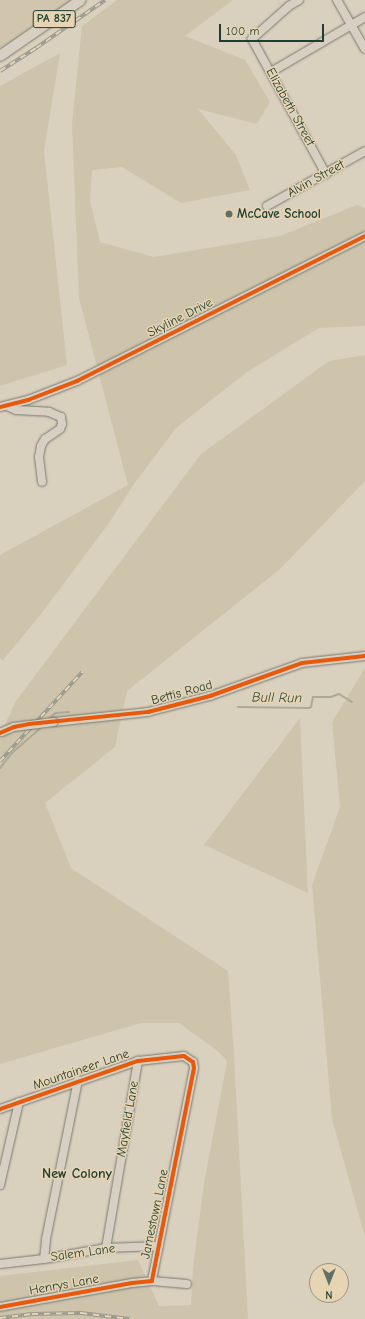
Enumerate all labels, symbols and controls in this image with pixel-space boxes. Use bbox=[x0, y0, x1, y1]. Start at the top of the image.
road number: PA 837 bbox=[32, 9, 76, 29]
scale bar bbox=[221, 16, 326, 42]
text: 100 m bbox=[226, 24, 259, 38]
street label: Elizabeth Street bbox=[262, 65, 318, 149]
street label: Alvin Street bbox=[285, 157, 347, 201]
place label: McCave School bbox=[237, 206, 321, 222]
marker: McCave School bbox=[224, 209, 234, 219]
street label: Skyline Drive bbox=[145, 295, 215, 341]
street label: Bettis Road bbox=[150, 677, 214, 709]
water label: Bull Run bbox=[252, 689, 302, 707]
street label: Mountaineer Lane bbox=[31, 1046, 131, 1094]
street label: Mayfield Lane bbox=[114, 1080, 142, 1158]
district label: New Colony bbox=[42, 1166, 112, 1182]
street label: Jamestown Lane bbox=[138, 1168, 172, 1260]
street label: Salem Lane bbox=[50, 1241, 116, 1265]
north arrow bbox=[309, 1263, 349, 1303]
street label: Henrys Lane bbox=[28, 1271, 100, 1299]
text: N bbox=[325, 1288, 333, 1301]

